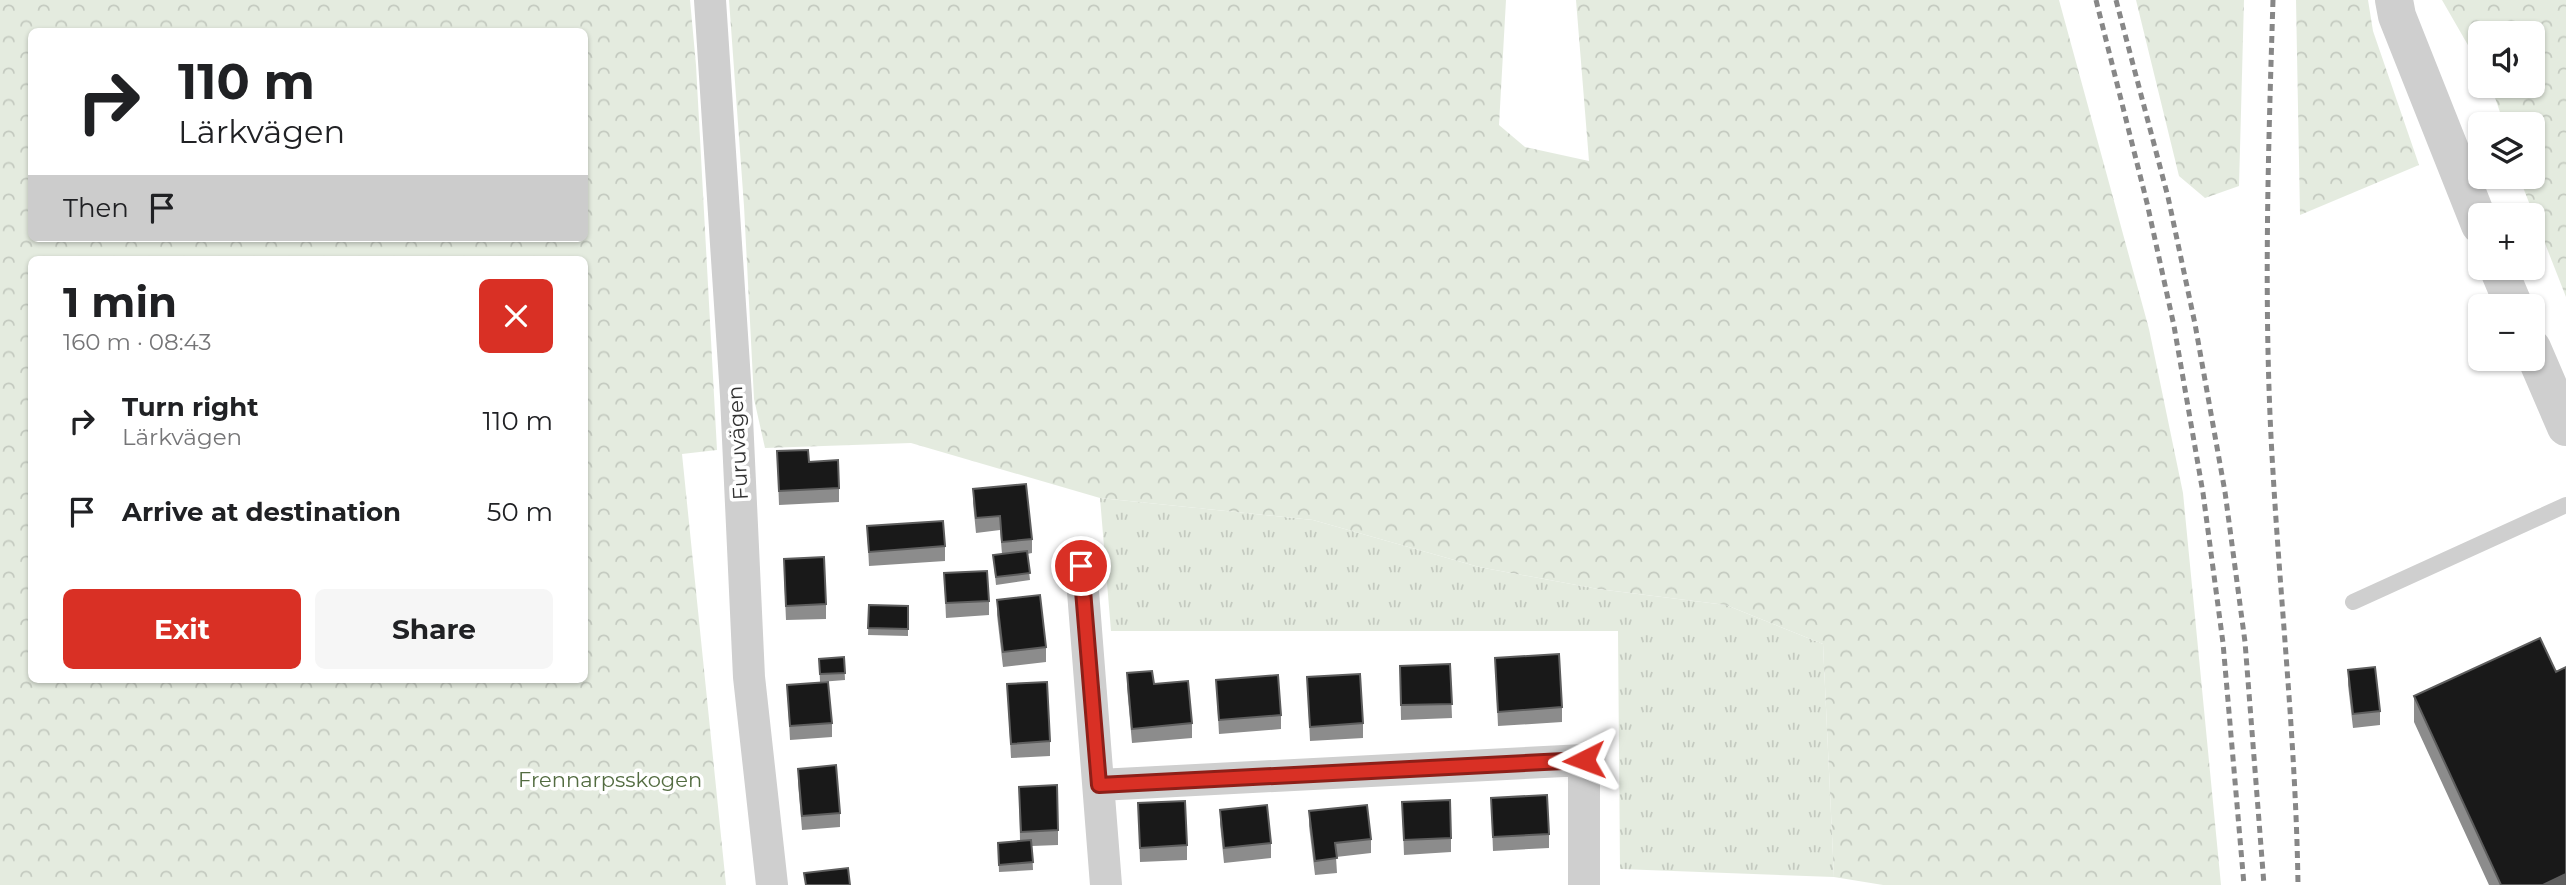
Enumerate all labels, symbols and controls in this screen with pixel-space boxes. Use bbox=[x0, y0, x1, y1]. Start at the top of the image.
map controls bbox=[2468, 21, 2545, 371]
button: sound bbox=[2468, 21, 2545, 98]
text: 110 m bbox=[178, 52, 315, 111]
icon: right bbox=[63, 56, 154, 147]
text: Lärkvägen bbox=[178, 112, 345, 151]
button: layers bbox=[2468, 112, 2545, 189]
icon: arrive bbox=[143, 189, 181, 227]
text: Then bbox=[63, 192, 129, 224]
button: + bbox=[2468, 203, 2545, 280]
text: 1 min bbox=[63, 276, 177, 328]
button: close bbox=[479, 279, 553, 353]
button: − bbox=[2468, 294, 2545, 371]
text: 160 m · 08:43 bbox=[63, 328, 211, 356]
street label: Furuvägen bbox=[722, 385, 753, 501]
text: Turn right bbox=[122, 391, 258, 423]
icon: right bbox=[63, 402, 101, 440]
text: 110 m bbox=[483, 405, 553, 437]
text: Lärkvägen bbox=[122, 423, 242, 451]
icon: arrive bbox=[63, 493, 101, 531]
text: Arrive at destination bbox=[122, 496, 401, 528]
text: 50 m bbox=[487, 496, 553, 528]
pin bbox=[1051, 536, 1111, 596]
icon: arrive bbox=[1062, 547, 1100, 585]
button: Exit bbox=[63, 589, 301, 669]
button: Share bbox=[315, 589, 553, 669]
position arrow bbox=[1547, 723, 1621, 797]
park label: Frennarpsskogen bbox=[518, 767, 702, 792]

